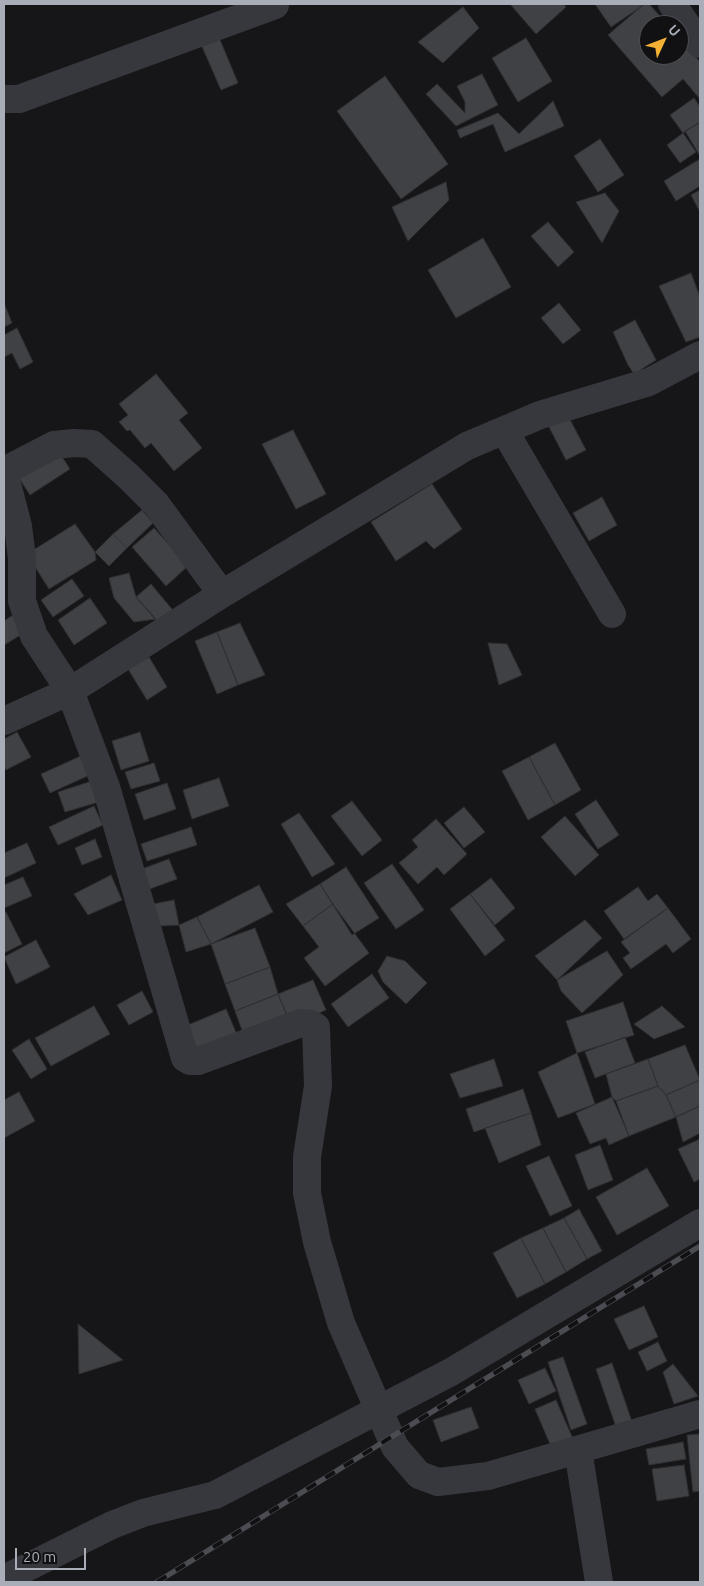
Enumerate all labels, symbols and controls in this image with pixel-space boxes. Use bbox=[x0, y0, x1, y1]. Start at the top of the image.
north arrow bbox=[639, 15, 689, 65]
text: U bbox=[665, 21, 683, 39]
scale bar bbox=[18, 1538, 89, 1570]
text: 20 m bbox=[23, 1548, 56, 1565]

